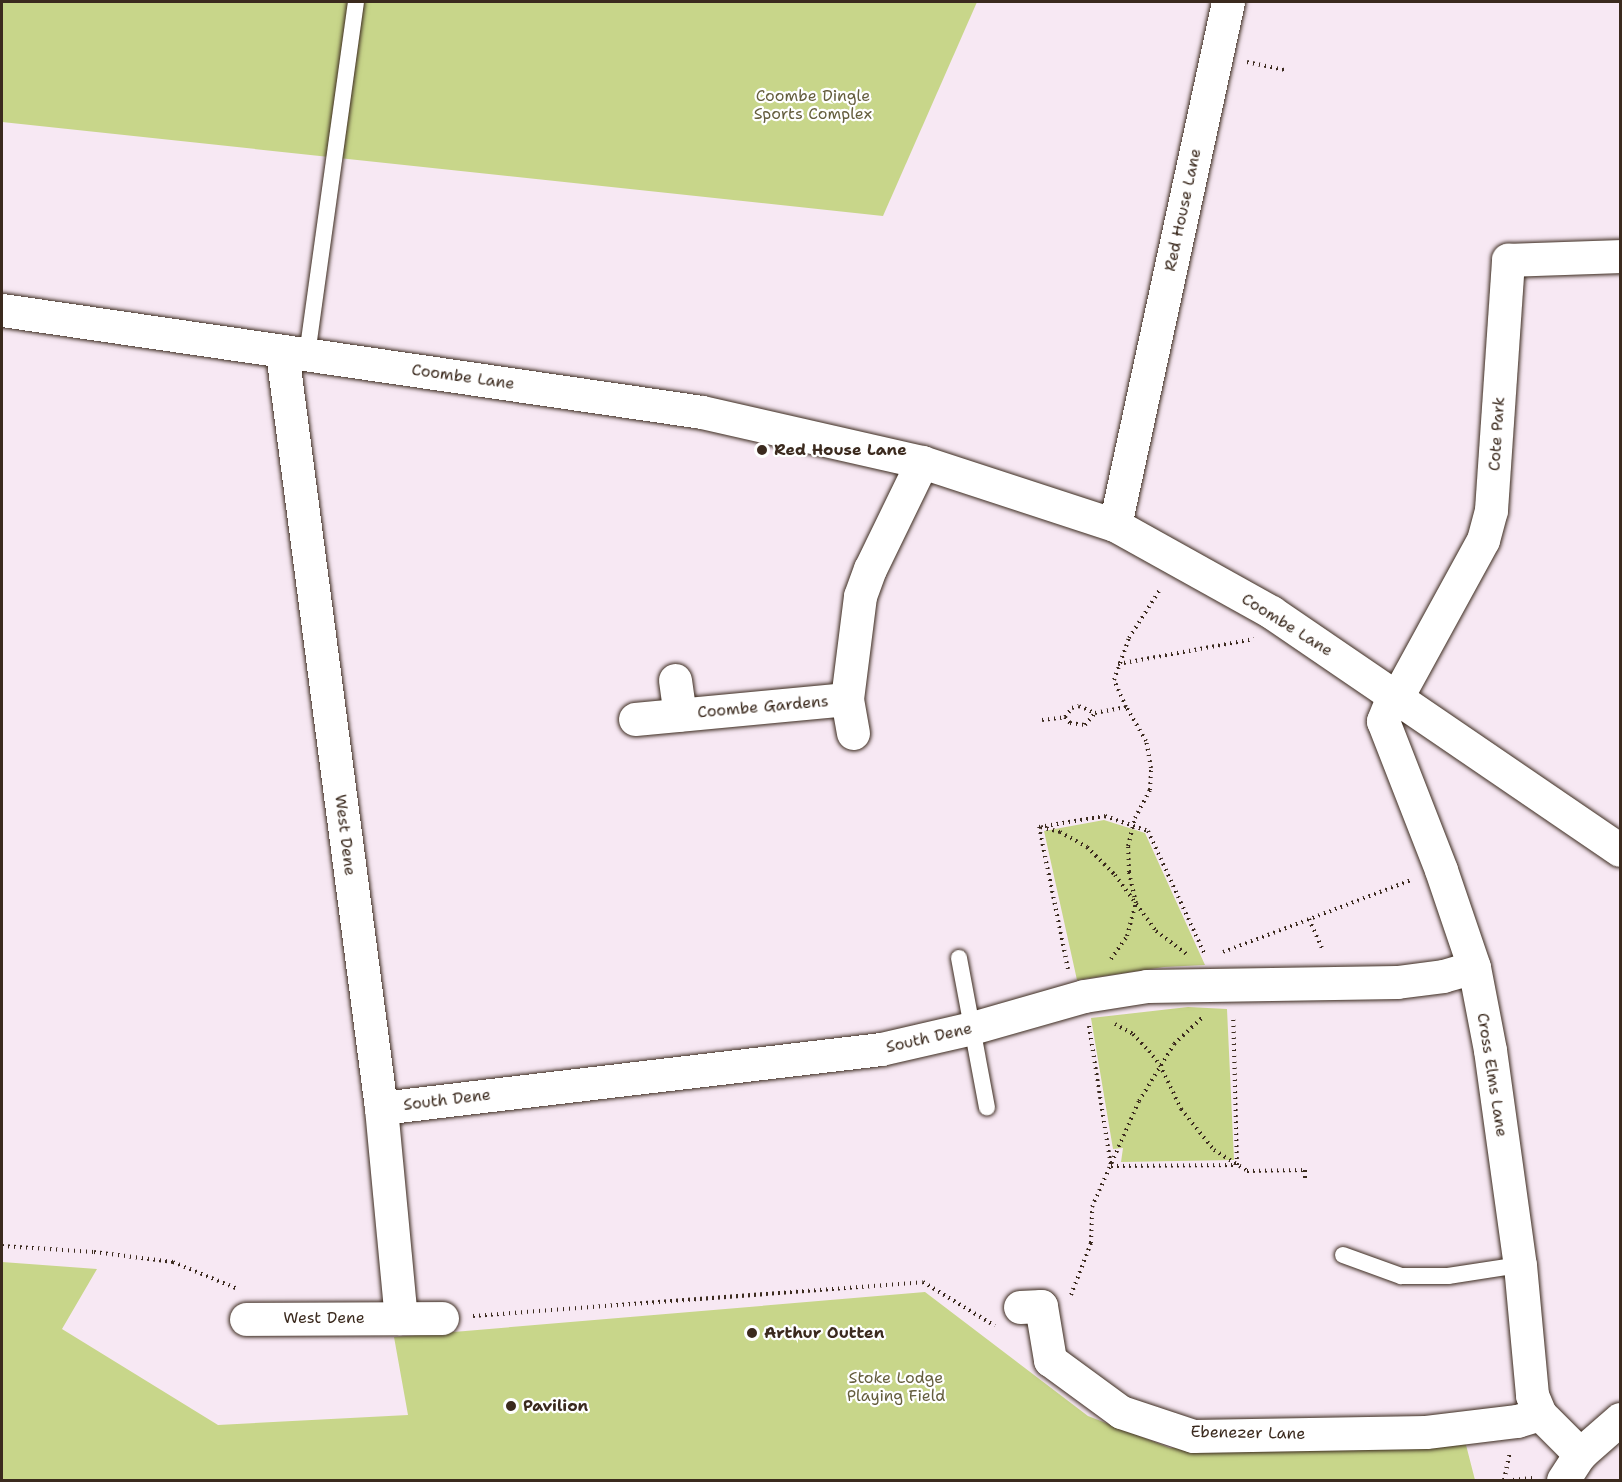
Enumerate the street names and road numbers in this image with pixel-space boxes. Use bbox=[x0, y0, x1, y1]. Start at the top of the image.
street label: Red House Lane bbox=[1161, 147, 1205, 273]
street label: Coombe Lane bbox=[410, 360, 516, 394]
street label: Cote Park bbox=[1485, 396, 1509, 472]
street label: Coombe Lane bbox=[1238, 589, 1336, 661]
street label: Coombe Gardens bbox=[697, 692, 829, 722]
street label: West Dene bbox=[330, 793, 360, 877]
street label: Cross Elms Lane bbox=[1473, 1012, 1511, 1138]
street label: South Dene bbox=[884, 1019, 974, 1057]
street label: South Dene bbox=[402, 1085, 492, 1115]
street label: West Dene bbox=[283, 1308, 365, 1328]
street label: Ebenezer Lane bbox=[1190, 1422, 1306, 1444]

